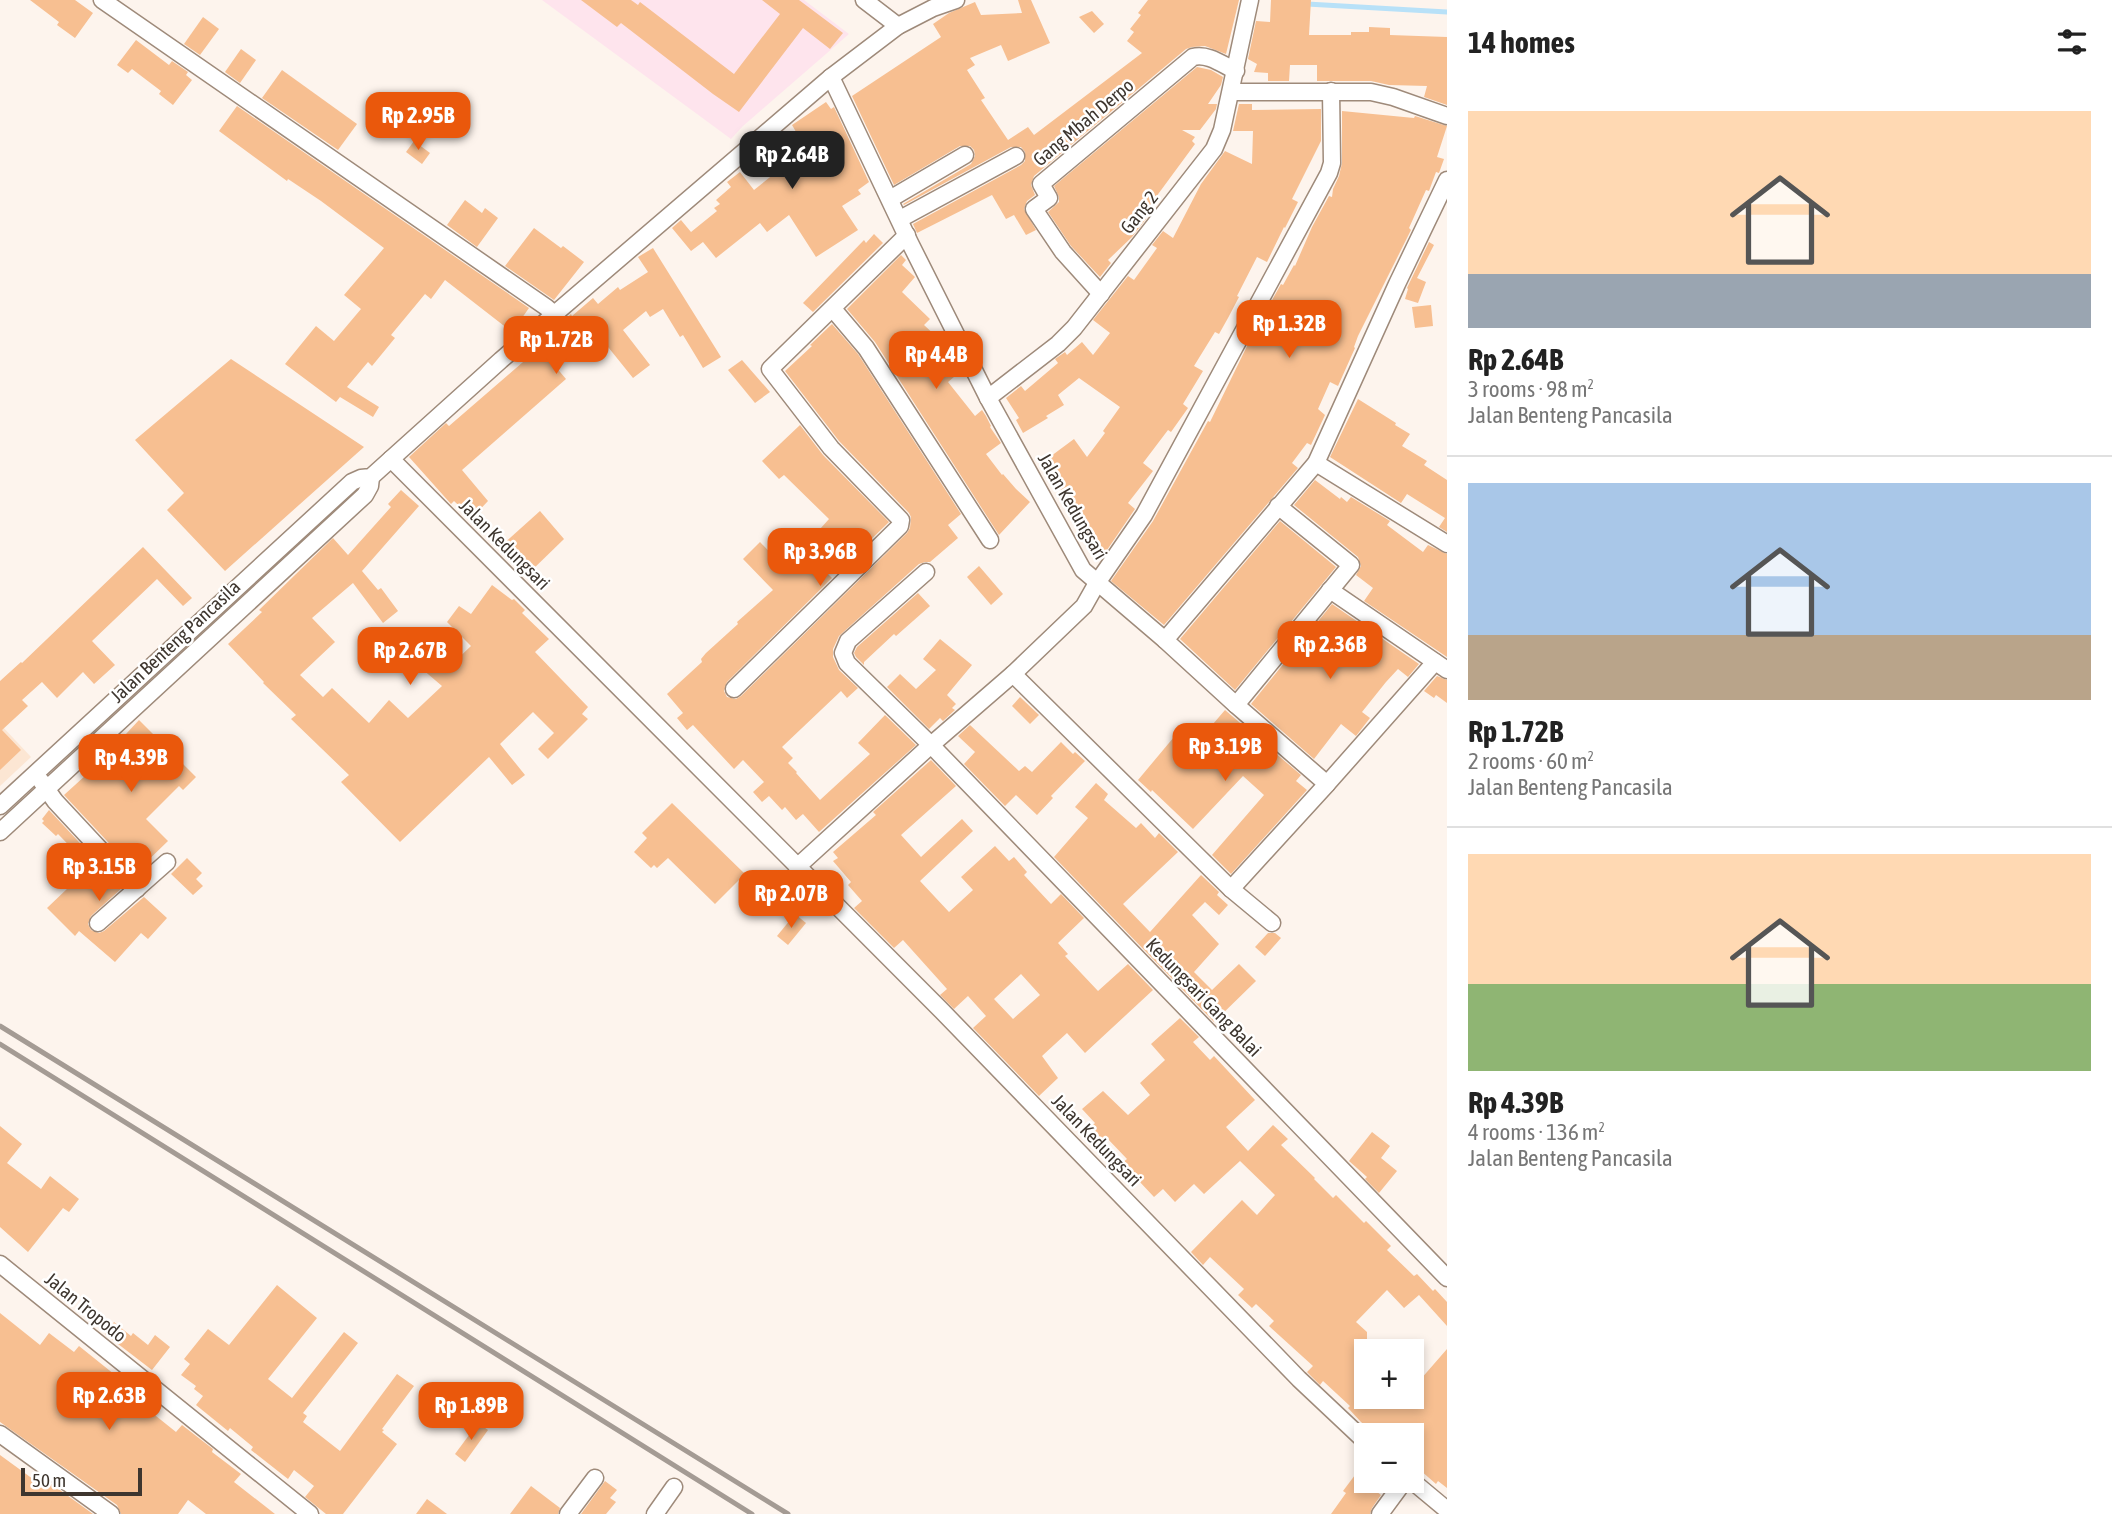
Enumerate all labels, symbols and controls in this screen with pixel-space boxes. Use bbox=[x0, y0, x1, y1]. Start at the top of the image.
icon: filters bbox=[2053, 23, 2091, 61]
text: 14 homes bbox=[1468, 25, 1575, 59]
street label: Gang Mbah Derpo bbox=[1028, 74, 1138, 170]
pin: Rp 2.95B bbox=[346, 92, 490, 152]
text: Rp 2.95B bbox=[382, 102, 454, 128]
pin: Rp 2.64B bbox=[720, 132, 864, 191]
text: Rp 2.64B bbox=[756, 141, 828, 167]
icon: home bbox=[1717, 157, 1843, 283]
street label: Gang 2 bbox=[1116, 186, 1162, 238]
pin: Rp 1.32B bbox=[1217, 300, 1361, 360]
text: Rp 1.32B bbox=[1253, 310, 1325, 336]
pin: Rp 1.72B bbox=[484, 316, 628, 376]
text: Rp 1.72B bbox=[520, 326, 592, 352]
pin: Rp 4.4B bbox=[871, 332, 1001, 391]
text: Rp 4.4B bbox=[905, 341, 967, 367]
text: Rp 2.64B bbox=[1468, 342, 1563, 376]
text: 3 rooms · 98 m² bbox=[1468, 376, 1594, 402]
text: Jalan Benteng Pancasila bbox=[1468, 402, 1673, 428]
street label: Jalan Kedungsari bbox=[1034, 449, 1112, 563]
street label: Jalan Kedungsari bbox=[455, 494, 555, 594]
pin: Rp 3.96B bbox=[748, 528, 892, 588]
icon: home bbox=[1717, 529, 1843, 655]
text: Rp 3.96B bbox=[784, 538, 856, 564]
street label: Jalan Benteng Pancasila bbox=[106, 575, 244, 707]
pin: Rp 2.36B bbox=[1258, 622, 1402, 681]
pin: Rp 2.67B bbox=[338, 628, 482, 687]
text: Rp 2.36B bbox=[1294, 631, 1366, 657]
text: Rp 2.67B bbox=[374, 637, 446, 663]
text: Rp 1.72B bbox=[1468, 714, 1563, 748]
pin: Rp 3.19B bbox=[1153, 724, 1297, 783]
text: Rp 3.19B bbox=[1189, 733, 1261, 759]
pin: Rp 4.39B bbox=[59, 734, 203, 794]
text: Rp 4.39B bbox=[95, 744, 167, 770]
text: 2 rooms · 60 m² bbox=[1468, 748, 1594, 774]
text: Jalan Benteng Pancasila bbox=[1468, 774, 1673, 800]
pin: Rp 3.15B bbox=[27, 844, 171, 903]
text: Rp 3.15B bbox=[63, 853, 135, 879]
pin: Rp 2.07B bbox=[719, 870, 863, 930]
text: Rp 2.07B bbox=[755, 880, 827, 906]
icon: home bbox=[1717, 900, 1843, 1026]
street label: Kedungsari Gang Balai bbox=[1142, 933, 1266, 1061]
text: Rp 4.39B bbox=[1468, 1085, 1563, 1119]
street label: Jalan Kedungsari bbox=[1048, 1090, 1146, 1190]
text: 4 rooms · 136 m² bbox=[1468, 1119, 1605, 1145]
text: Jalan Benteng Pancasila bbox=[1468, 1145, 1673, 1171]
street label: Jalan Tropodo bbox=[41, 1268, 131, 1346]
map controls bbox=[1354, 1339, 1424, 1493]
button: + bbox=[1354, 1339, 1424, 1409]
pin: Rp 2.63B bbox=[37, 1372, 181, 1432]
text: Rp 2.63B bbox=[73, 1382, 145, 1408]
pin: Rp 1.89B bbox=[399, 1382, 543, 1442]
text: Rp 1.89B bbox=[435, 1392, 507, 1418]
button: − bbox=[1354, 1423, 1424, 1493]
scale bar bbox=[21, 1465, 142, 1497]
text: 50 m bbox=[32, 1469, 66, 1491]

